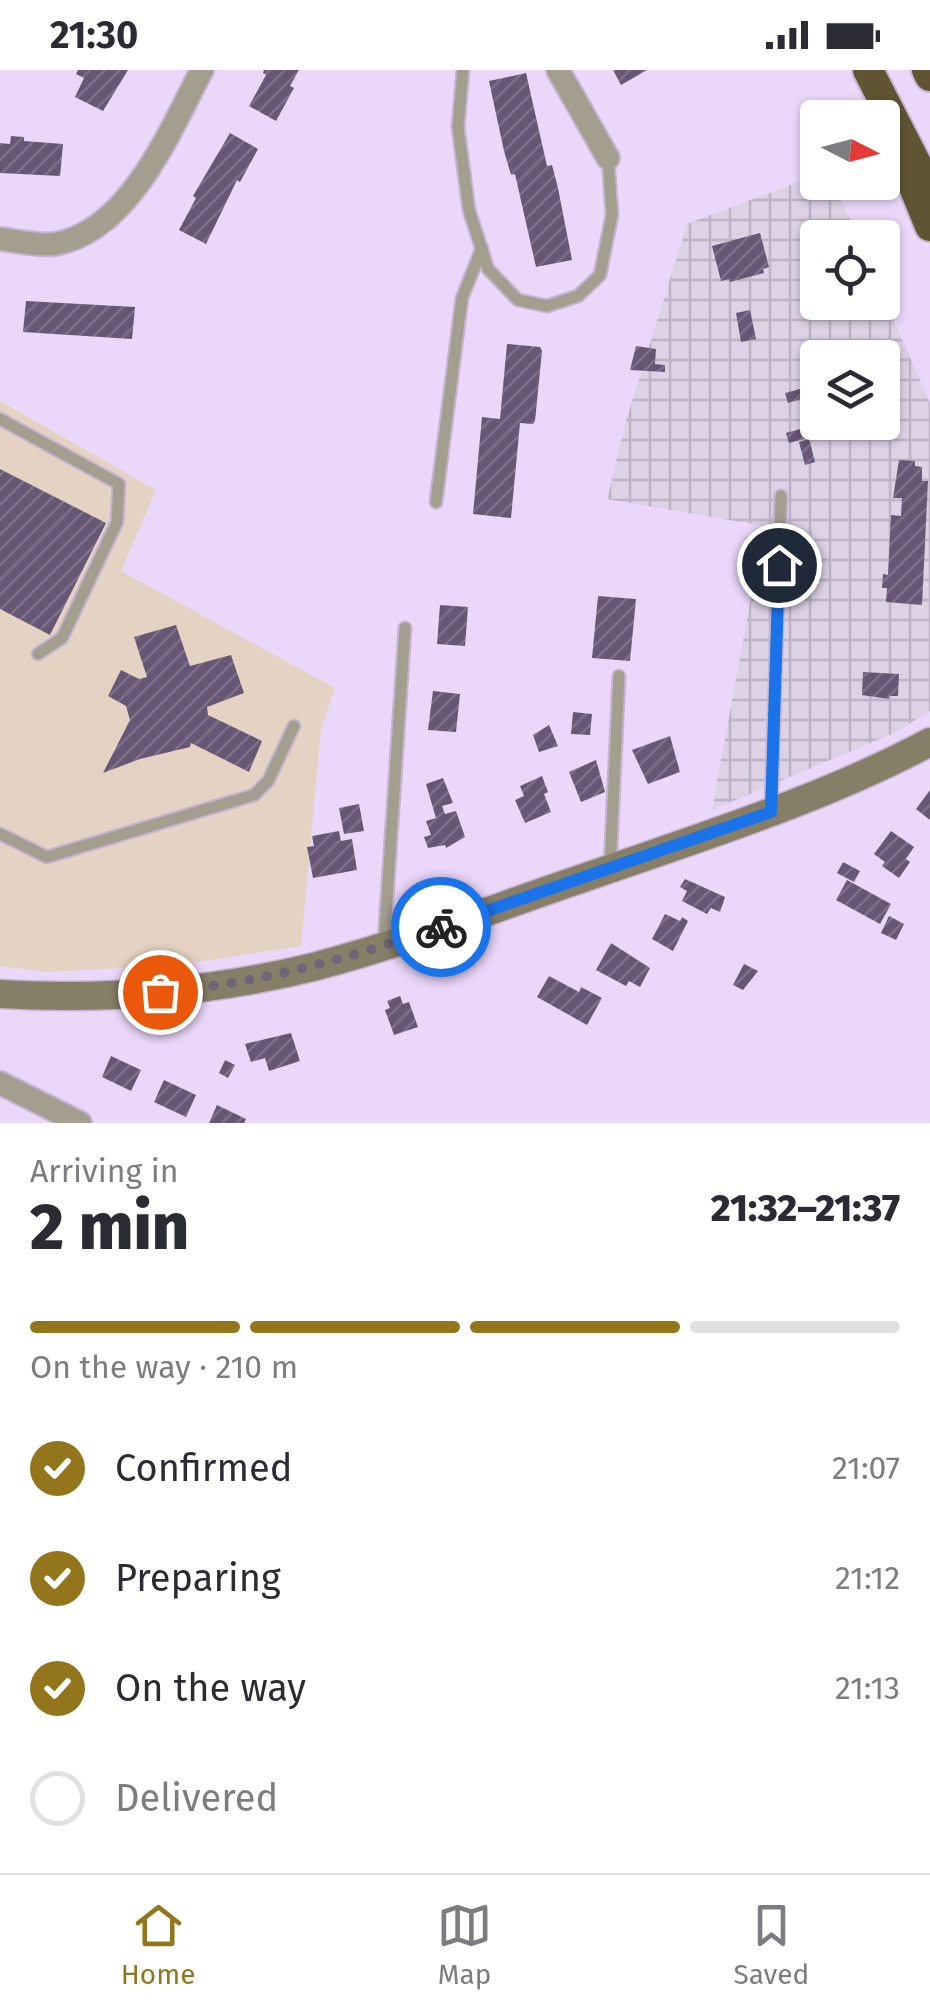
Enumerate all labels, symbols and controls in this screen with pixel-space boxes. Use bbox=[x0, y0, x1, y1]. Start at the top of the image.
text: 21:30 bbox=[50, 12, 138, 58]
north arrow bbox=[800, 100, 900, 200]
map controls bbox=[800, 100, 900, 440]
button: locate bbox=[800, 220, 900, 320]
button: layers bbox=[800, 340, 900, 440]
pin bbox=[737, 523, 822, 608]
icon: home bbox=[752, 538, 807, 593]
courier bbox=[391, 877, 491, 977]
icon: bike bbox=[414, 900, 469, 955]
pin bbox=[118, 950, 203, 1035]
icon: bag bbox=[133, 965, 188, 1020]
text: Arriving in bbox=[30, 1152, 178, 1190]
text: 21:32–21:37 bbox=[711, 1185, 900, 1231]
text: 2 min bbox=[30, 1188, 189, 1266]
text: On the way · 210 m bbox=[30, 1348, 298, 1386]
icon: check bbox=[30, 1441, 85, 1496]
text: Confirmed bbox=[115, 1445, 293, 1491]
text: 21:07 bbox=[832, 1449, 900, 1487]
icon: check bbox=[30, 1551, 85, 1606]
text: Preparing bbox=[115, 1555, 281, 1601]
text: 21:12 bbox=[835, 1559, 900, 1597]
icon: check bbox=[30, 1661, 85, 1716]
text: On the way bbox=[115, 1665, 306, 1711]
text: 21:13 bbox=[835, 1669, 900, 1707]
text: Delivered bbox=[115, 1775, 278, 1821]
tab: Home bbox=[121, 1898, 195, 1991]
tab: Map bbox=[437, 1898, 492, 1991]
tab: Saved bbox=[733, 1898, 809, 1991]

